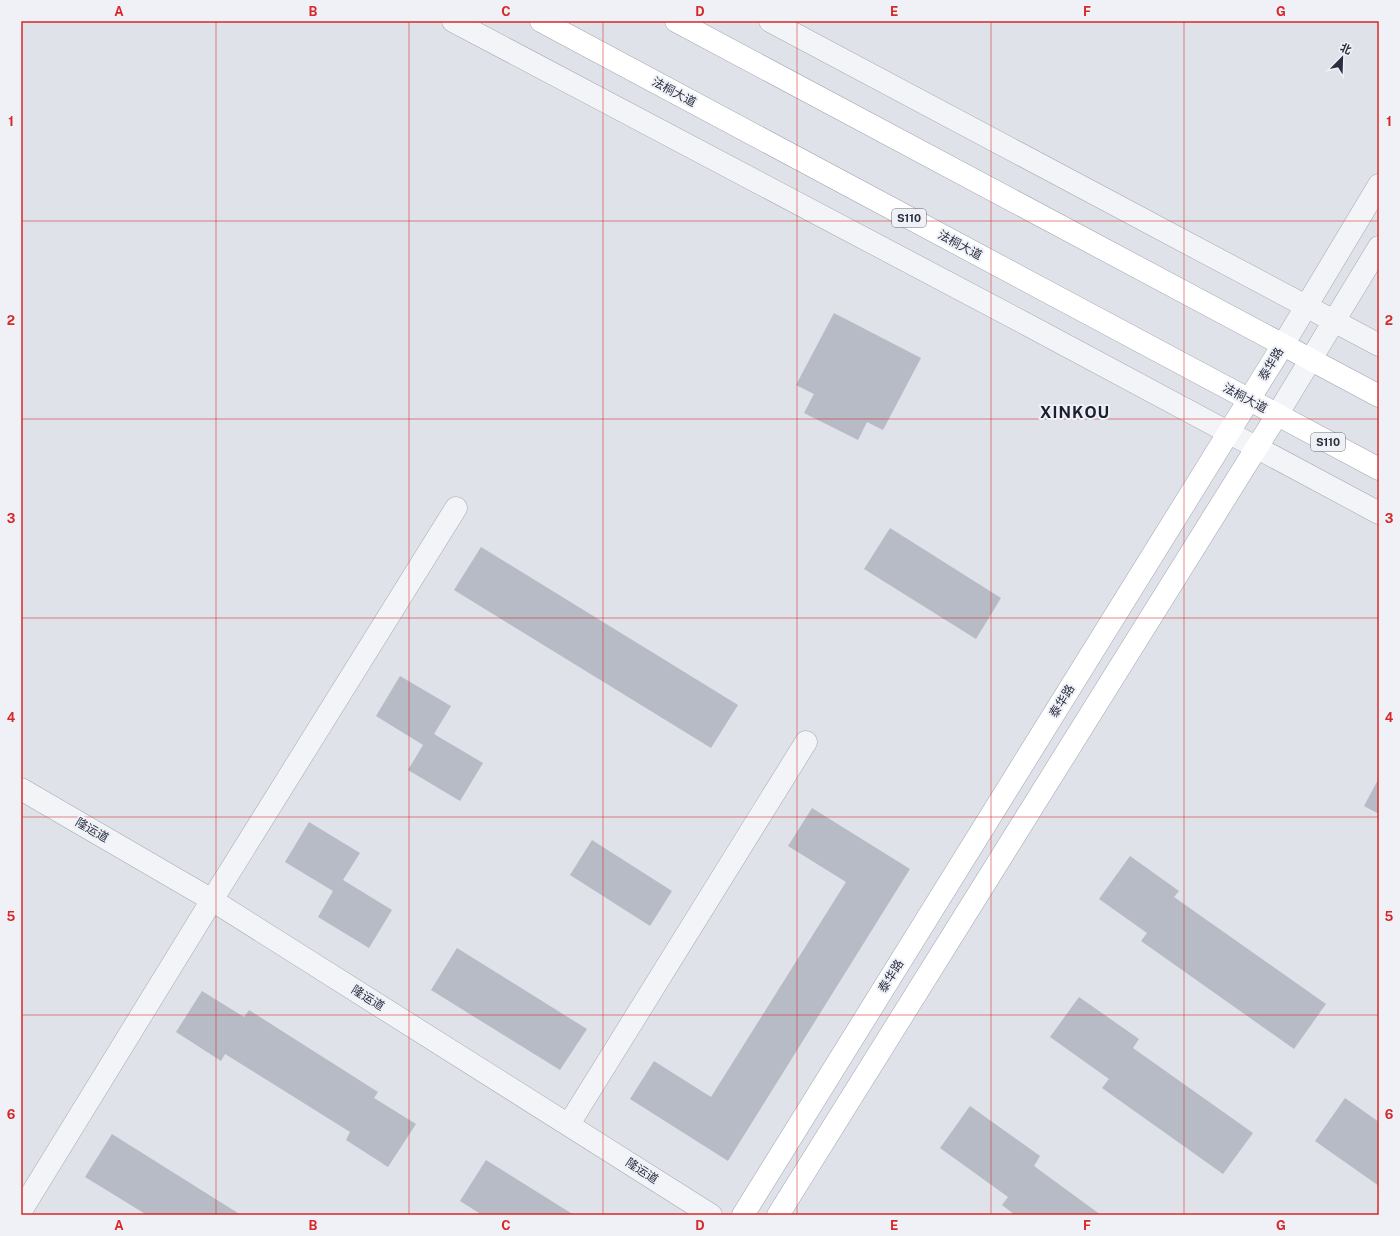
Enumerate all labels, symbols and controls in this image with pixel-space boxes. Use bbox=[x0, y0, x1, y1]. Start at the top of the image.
text: A bbox=[114, 4, 124, 19]
text: B bbox=[309, 4, 318, 19]
text: C bbox=[501, 4, 511, 19]
text: D bbox=[695, 4, 705, 19]
text: E bbox=[890, 4, 898, 19]
text: F bbox=[1083, 4, 1091, 19]
text: G bbox=[1276, 4, 1286, 19]
north arrow bbox=[1322, 38, 1362, 78]
text: 北 bbox=[1339, 41, 1353, 56]
street label: 法桐大道 bbox=[650, 75, 698, 109]
text: 1 bbox=[8, 114, 14, 129]
text: 1 bbox=[1386, 114, 1392, 129]
road number: S110 bbox=[892, 209, 926, 227]
street label: 法桐大道 bbox=[936, 228, 984, 262]
text: 2 bbox=[7, 313, 15, 328]
text: 2 bbox=[1385, 313, 1393, 328]
street label: 泰华路 bbox=[1256, 345, 1286, 383]
street label: 法桐大道 bbox=[1221, 381, 1269, 415]
district label: XINKOU bbox=[1040, 403, 1110, 422]
road number: S110 bbox=[1311, 433, 1345, 451]
text: 3 bbox=[7, 511, 16, 526]
text: 3 bbox=[1385, 511, 1394, 526]
street label: 泰华路 bbox=[1047, 682, 1077, 720]
text: 4 bbox=[7, 710, 16, 725]
text: 4 bbox=[1385, 710, 1394, 725]
street label: 隆运道 bbox=[73, 815, 111, 845]
text: 5 bbox=[7, 909, 16, 924]
text: 5 bbox=[1385, 909, 1394, 924]
street label: 泰华路 bbox=[876, 957, 906, 995]
street label: 隆运道 bbox=[349, 983, 387, 1013]
text: 6 bbox=[7, 1107, 16, 1122]
text: 6 bbox=[1385, 1107, 1394, 1122]
street label: 隆运道 bbox=[623, 1155, 661, 1187]
text: A bbox=[114, 1218, 124, 1233]
text: B bbox=[309, 1218, 318, 1233]
text: C bbox=[501, 1218, 511, 1233]
text: D bbox=[695, 1218, 705, 1233]
text: E bbox=[890, 1218, 898, 1233]
text: F bbox=[1083, 1218, 1091, 1233]
text: G bbox=[1276, 1218, 1286, 1233]

